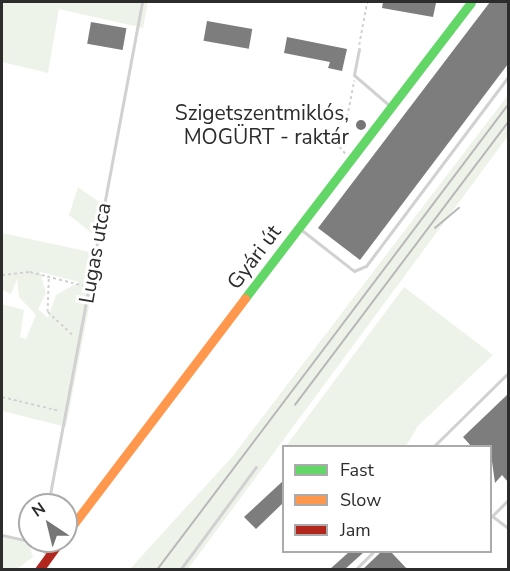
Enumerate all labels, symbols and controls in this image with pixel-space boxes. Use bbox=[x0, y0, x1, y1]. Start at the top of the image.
place label: Szigetszentmiklós, MOGÜRT - raktár bbox=[175, 100, 349, 150]
marker: Szigetszentmiklós, MOGÜRT - raktár bbox=[354, 118, 368, 132]
street label: Lugas utca bbox=[74, 201, 116, 305]
street label: Gyári út bbox=[222, 220, 286, 294]
legend bbox=[282, 445, 492, 553]
text: Fast bbox=[340, 458, 374, 482]
text: Slow bbox=[340, 488, 381, 512]
north arrow bbox=[18, 493, 78, 553]
text: N bbox=[28, 497, 50, 522]
text: Jam bbox=[340, 518, 371, 542]

